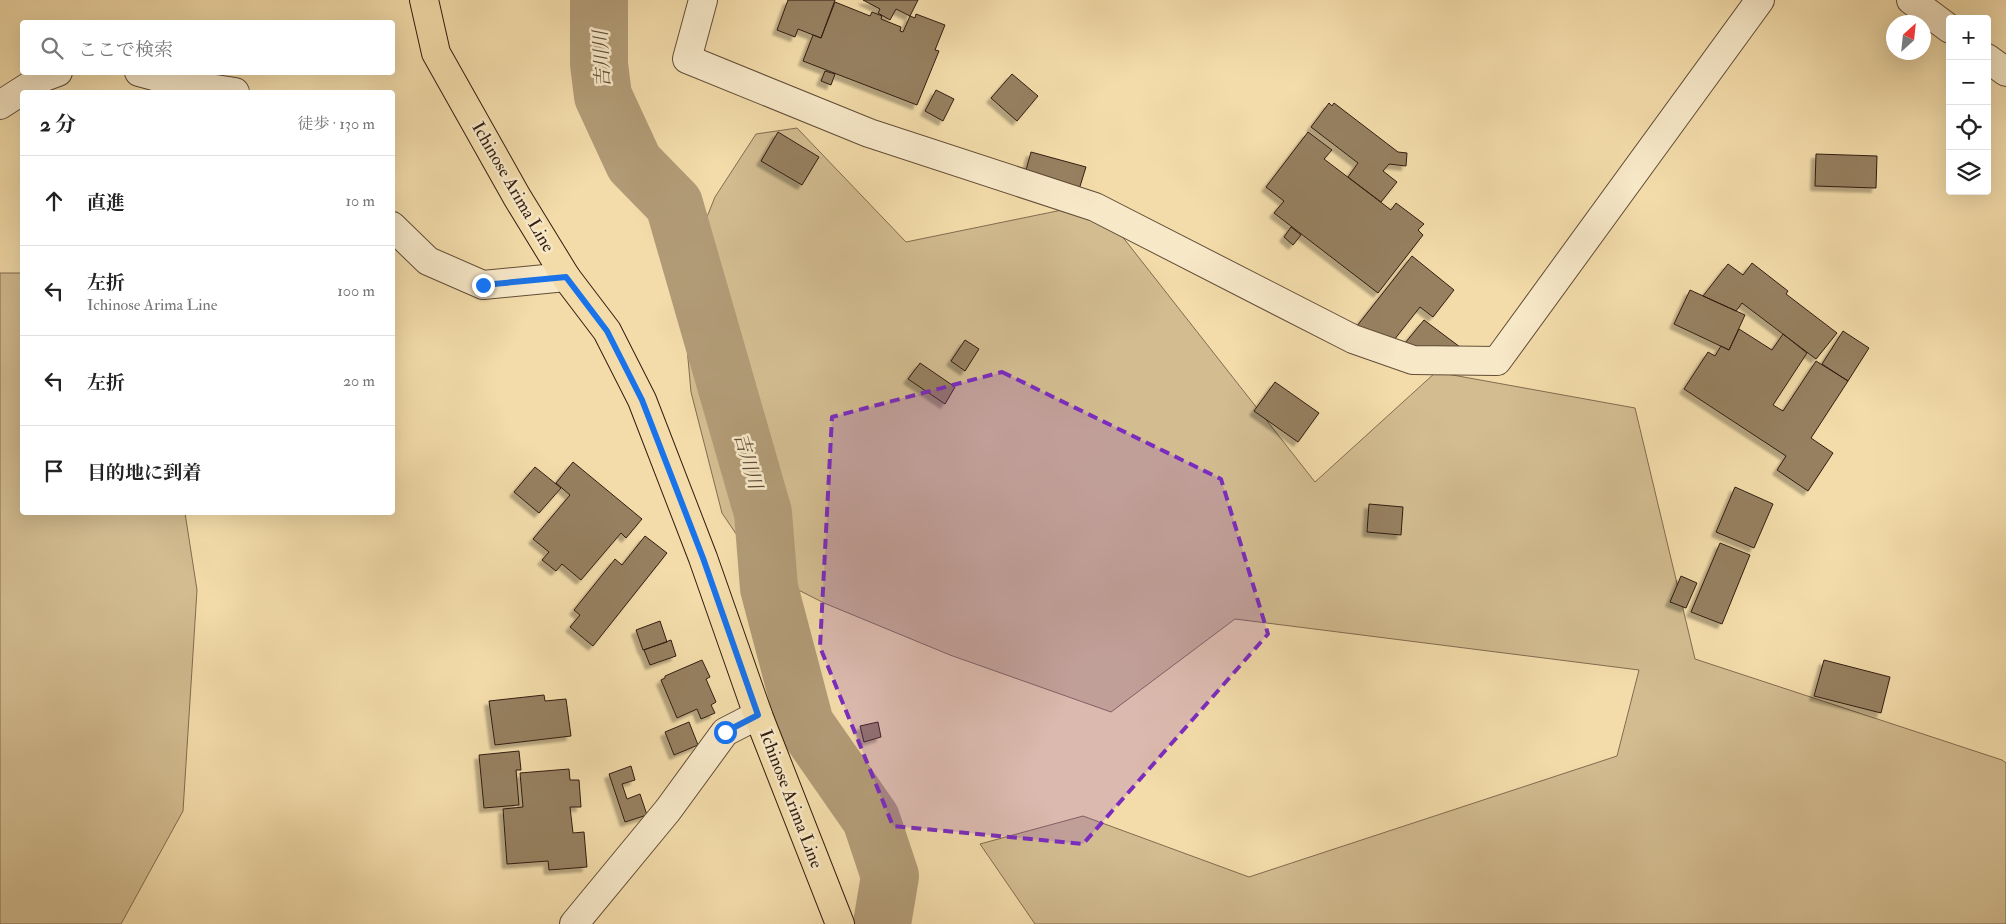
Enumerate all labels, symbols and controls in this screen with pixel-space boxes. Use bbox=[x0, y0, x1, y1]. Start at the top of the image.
north arrow bbox=[1886, 15, 1931, 60]
map controls bbox=[1946, 15, 1991, 195]
button: + bbox=[1946, 15, 1991, 60]
search box bbox=[20, 20, 395, 75]
water label: 吉川川 bbox=[588, 28, 615, 88]
icon: search bbox=[38, 34, 66, 62]
text: ここで検索 bbox=[78, 38, 173, 62]
button: − bbox=[1946, 60, 1991, 105]
button: locate bbox=[1946, 105, 1991, 150]
text: 2 分 bbox=[40, 111, 76, 138]
text: 徒歩 · 130 m bbox=[297, 114, 375, 134]
street label: Ichinose Arima Line bbox=[466, 118, 560, 257]
button: layers bbox=[1946, 150, 1991, 195]
icon: ahead bbox=[40, 187, 68, 215]
text: 直進 bbox=[87, 191, 125, 215]
text: 10 m bbox=[345, 191, 375, 211]
text: 左折 bbox=[87, 271, 125, 295]
route end bbox=[472, 274, 495, 297]
icon: left bbox=[40, 277, 68, 305]
text: 100 m bbox=[337, 281, 375, 301]
text: Ichinose Arima Line bbox=[87, 295, 217, 315]
icon: left bbox=[40, 367, 68, 395]
text: 左折 bbox=[87, 371, 125, 395]
text: 20 m bbox=[343, 371, 375, 391]
water label: 吉川川 bbox=[729, 430, 768, 494]
icon: arrive bbox=[40, 457, 68, 485]
text: 目的地に到着 bbox=[87, 461, 201, 485]
route start bbox=[714, 721, 737, 744]
street label: Ichinose Arima Line bbox=[754, 726, 828, 872]

